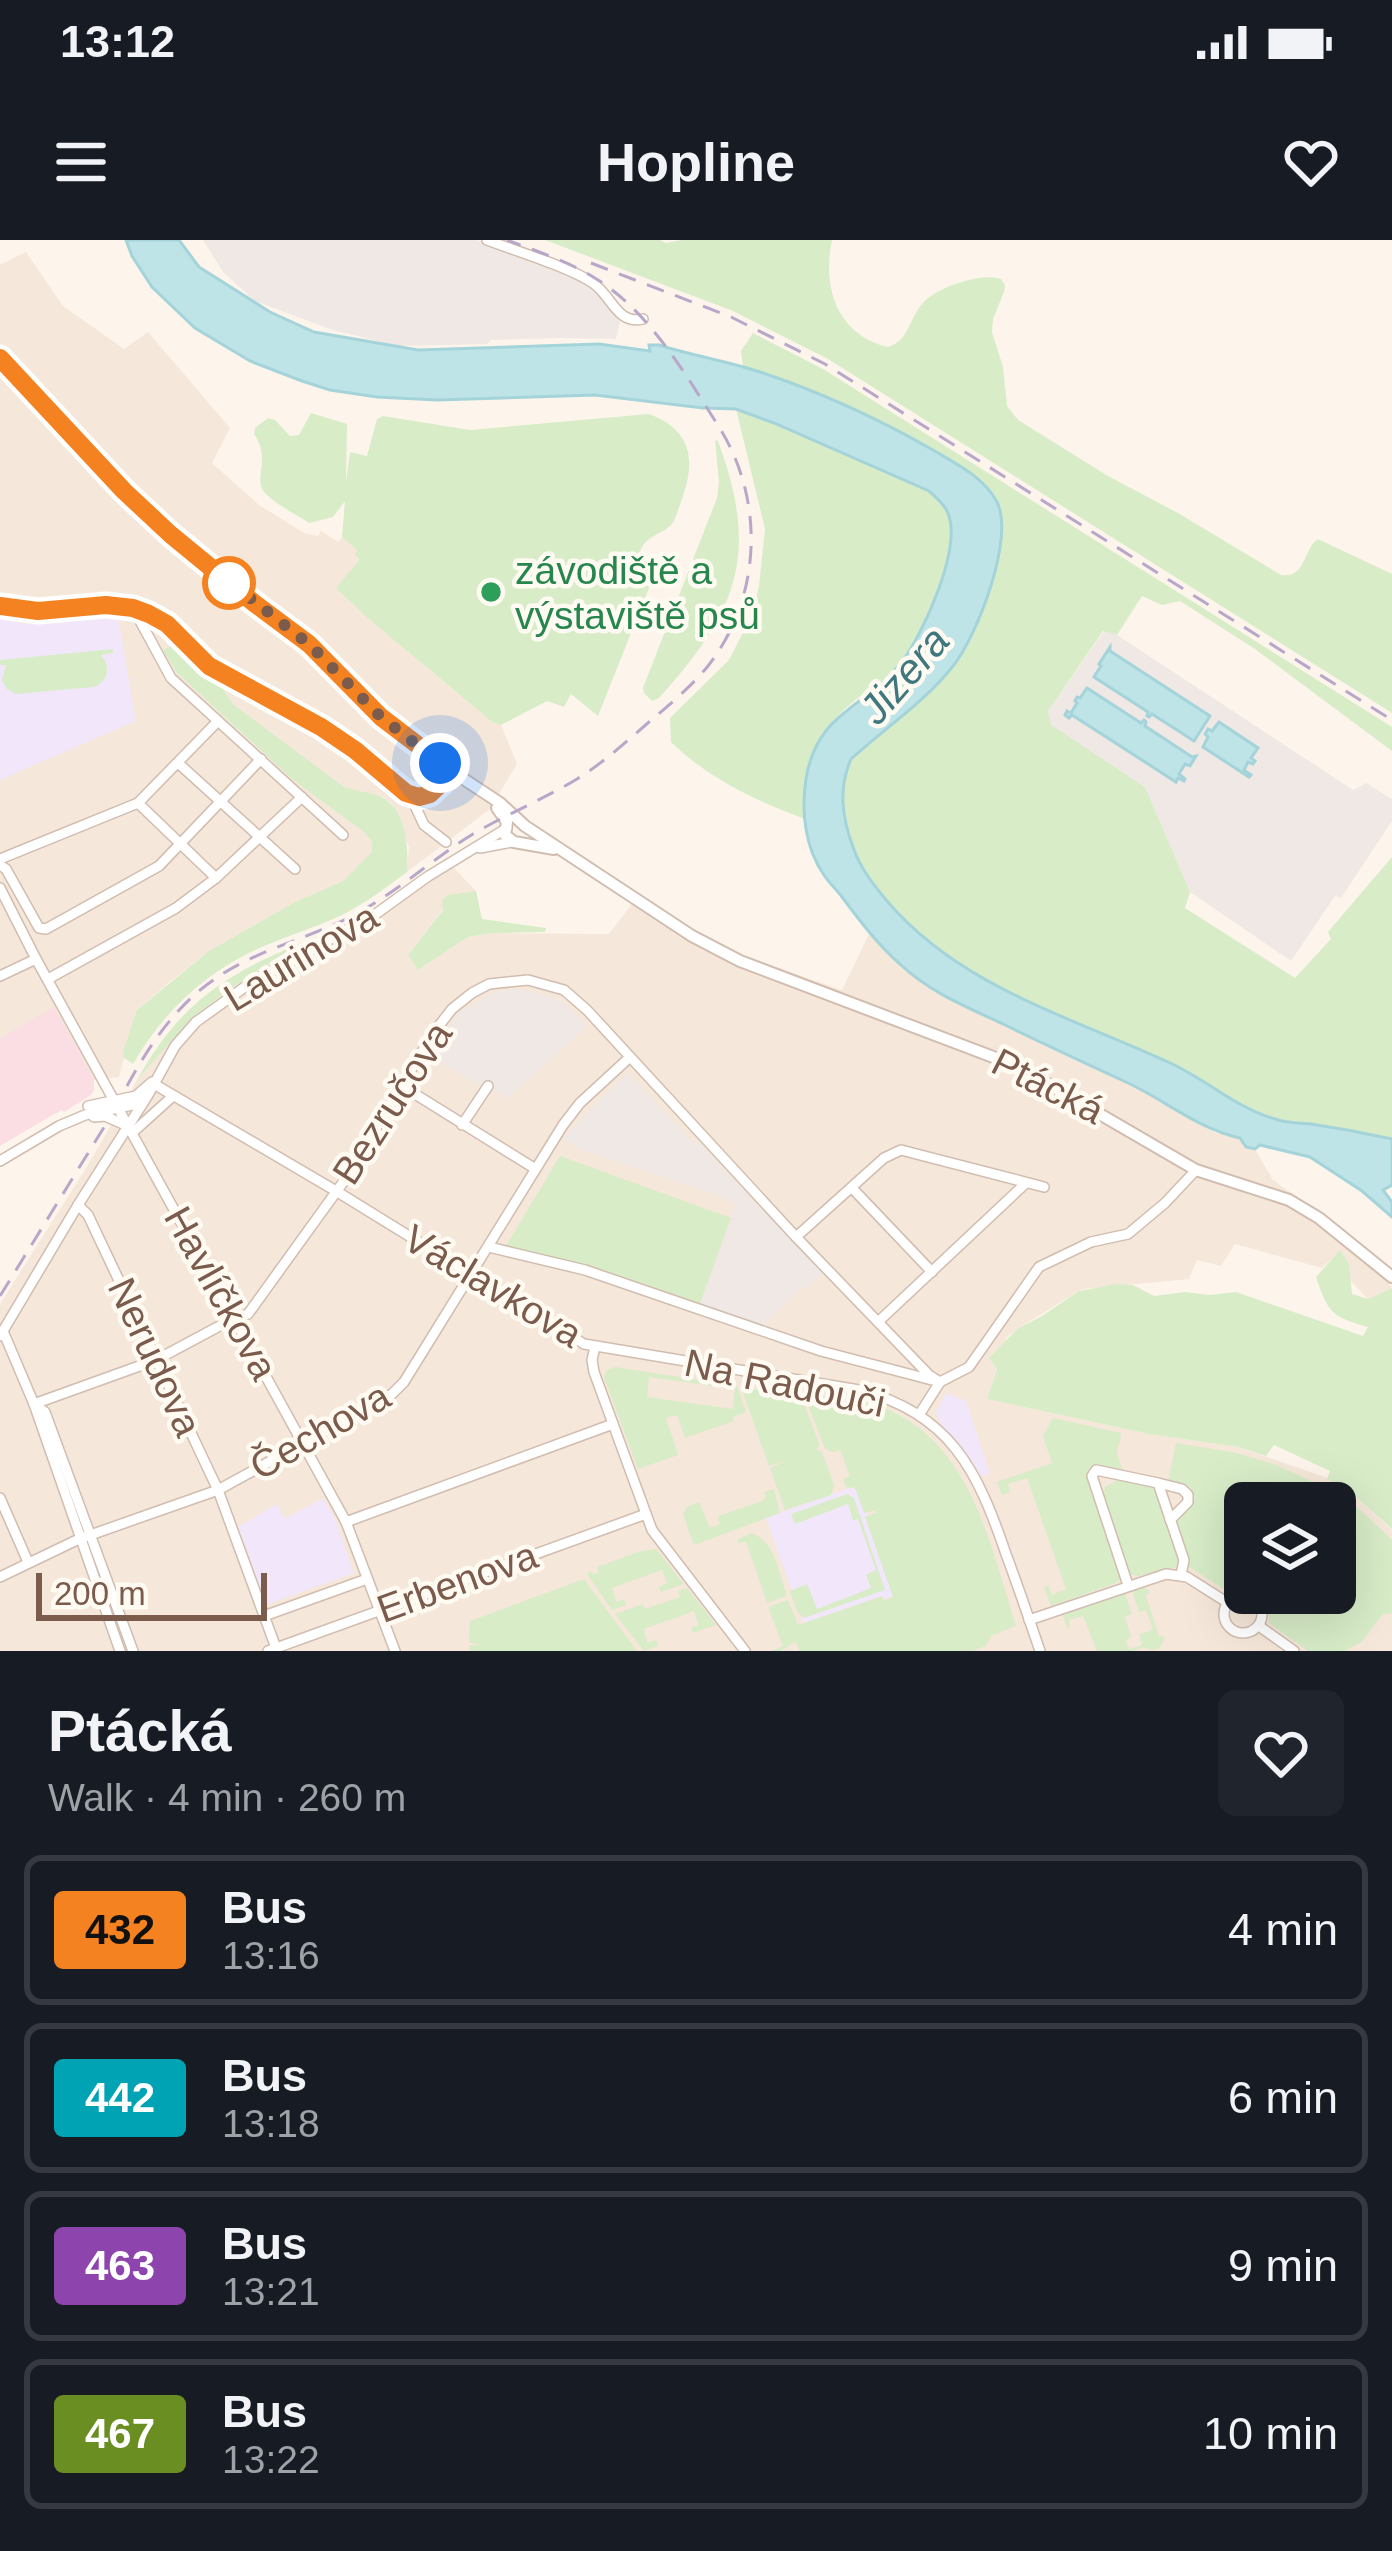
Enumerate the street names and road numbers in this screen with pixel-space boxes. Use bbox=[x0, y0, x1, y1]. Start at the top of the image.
street label: Laurinova bbox=[217, 894, 386, 1020]
street label: Bezručova bbox=[324, 1014, 460, 1192]
street label: Ptácká bbox=[985, 1040, 1111, 1132]
street label: Havlíčkova bbox=[156, 1199, 286, 1387]
street label: Václavkova bbox=[396, 1216, 590, 1356]
street label: Nerudova bbox=[100, 1271, 210, 1443]
street label: Na Radouči bbox=[681, 1341, 889, 1425]
street label: Čechova bbox=[243, 1374, 398, 1488]
street label: Erbenova bbox=[371, 1533, 543, 1631]

